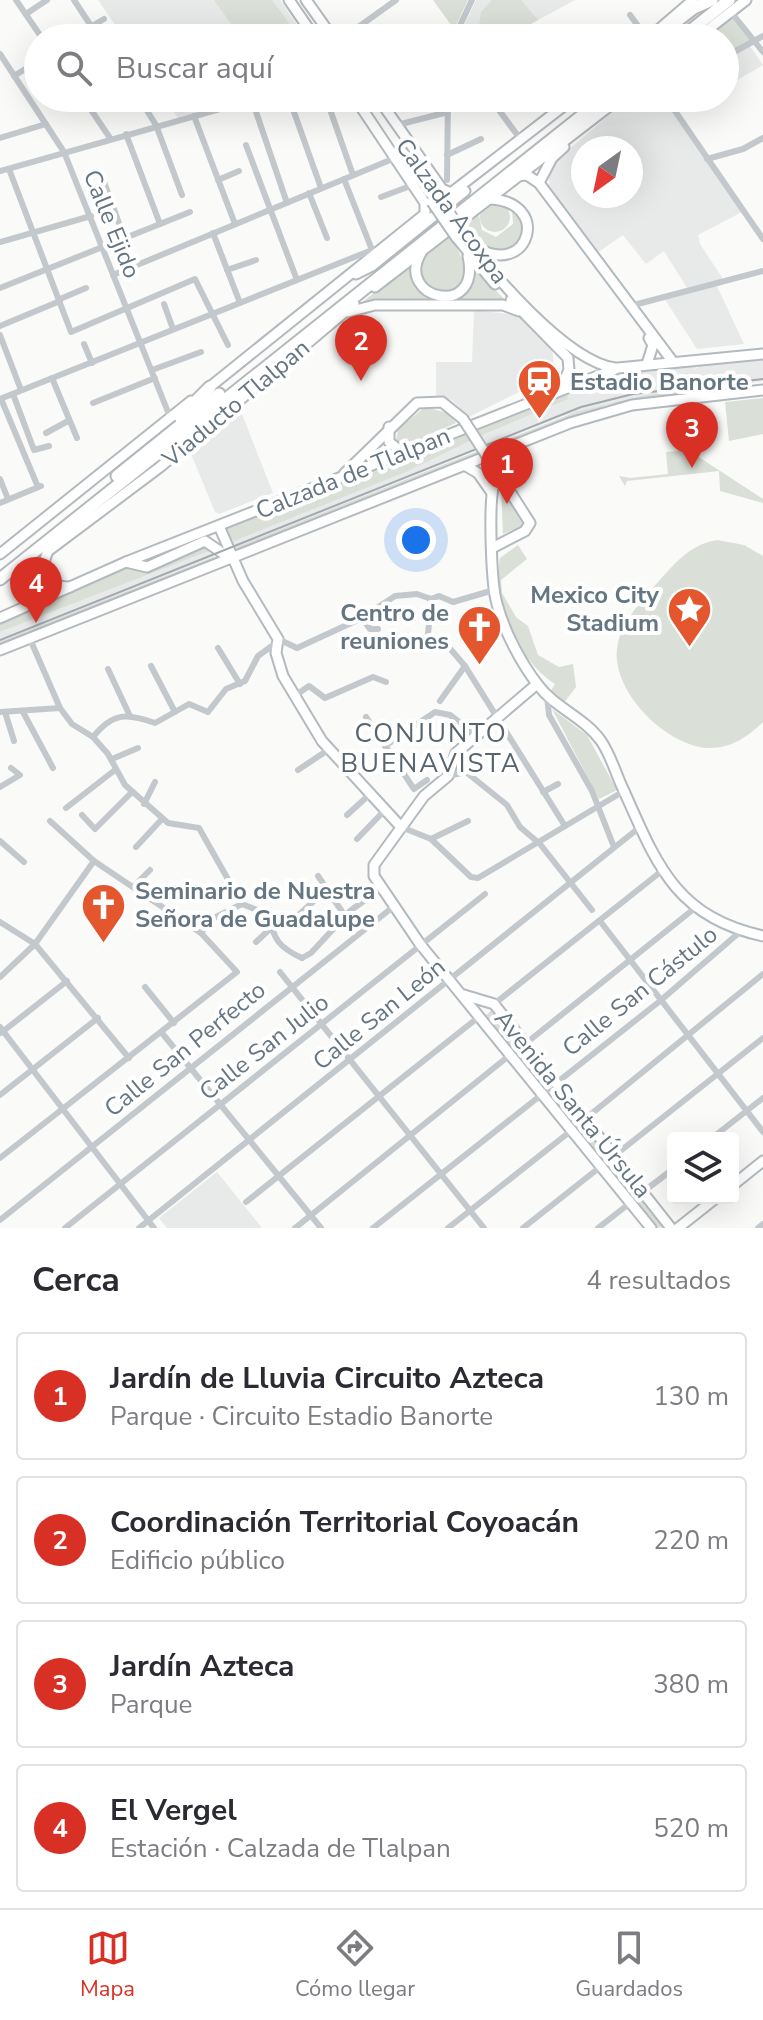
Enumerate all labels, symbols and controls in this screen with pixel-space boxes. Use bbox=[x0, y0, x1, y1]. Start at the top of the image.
search box bbox=[24, 24, 739, 112]
icon: search bbox=[52, 46, 96, 90]
text: Buscar aquí bbox=[116, 48, 273, 89]
street label: Calzada Acoxpa bbox=[388, 132, 516, 290]
north arrow bbox=[571, 136, 643, 208]
street label: Calle Ejido bbox=[76, 165, 148, 283]
pin: 2 bbox=[335, 315, 387, 381]
street label: Viaducto Tlalpan bbox=[155, 332, 316, 475]
station icon: Estadio Banorte bbox=[515, 358, 563, 421]
place label: Estadio Banorte bbox=[570, 366, 749, 398]
pin: 3 bbox=[666, 402, 718, 468]
street label: Calzada de Tlalpan bbox=[251, 419, 455, 527]
pin: 1 bbox=[481, 438, 533, 504]
your location bbox=[396, 520, 436, 560]
pin: 4 bbox=[10, 557, 62, 623]
place label: Mexico City Stadium bbox=[530, 579, 659, 639]
place icon: Mexico City Stadium bbox=[666, 585, 714, 648]
place label: Centro de reuniones bbox=[340, 597, 449, 657]
church icon: Centro de reuniones bbox=[456, 603, 504, 666]
district label: CONJUNTO BUENAVISTA bbox=[340, 716, 522, 781]
place label: Seminario de Nuestra Señora de Guadalupe bbox=[135, 875, 375, 935]
church icon: Seminario de Nuestra Señora de Guadalupe bbox=[80, 881, 128, 944]
street label: Calle San Cástulo bbox=[556, 918, 724, 1064]
street label: Calle San León bbox=[306, 951, 452, 1077]
street label: Calle San Perfecto bbox=[98, 974, 272, 1124]
street label: Calle San Julio bbox=[193, 986, 335, 1108]
street label: Avenida Santa Úrsula bbox=[487, 1003, 659, 1205]
map controls bbox=[667, 1132, 739, 1204]
button: layers bbox=[667, 1132, 739, 1204]
text: Cerca bbox=[32, 1257, 120, 1303]
text: 4 resultados bbox=[586, 1263, 731, 1298]
text: Jardín de Lluvia Circuito Azteca bbox=[110, 1358, 544, 1399]
text: 1 bbox=[52, 1379, 68, 1414]
text: 130 m bbox=[653, 1379, 729, 1414]
text: Parque · Circuito Estadio Banorte bbox=[110, 1399, 493, 1434]
text: Coordinación Territorial Coyoacán bbox=[110, 1502, 579, 1543]
text: 2 bbox=[52, 1523, 68, 1558]
text: 220 m bbox=[653, 1523, 729, 1558]
text: Edificio público bbox=[110, 1543, 285, 1578]
text: Jardín Azteca bbox=[110, 1646, 294, 1687]
text: 3 bbox=[52, 1667, 68, 1702]
text: 380 m bbox=[653, 1667, 729, 1702]
text: Parque bbox=[110, 1687, 192, 1722]
text: El Vergel bbox=[110, 1790, 237, 1831]
text: 4 bbox=[52, 1811, 68, 1846]
text: 520 m bbox=[653, 1811, 729, 1846]
text: Estación · Calzada de Tlalpan bbox=[110, 1831, 451, 1866]
tab: Mapa bbox=[80, 1926, 135, 2004]
tab: Cómo llegar bbox=[295, 1926, 415, 2004]
tab: Guardados bbox=[575, 1926, 683, 2004]

